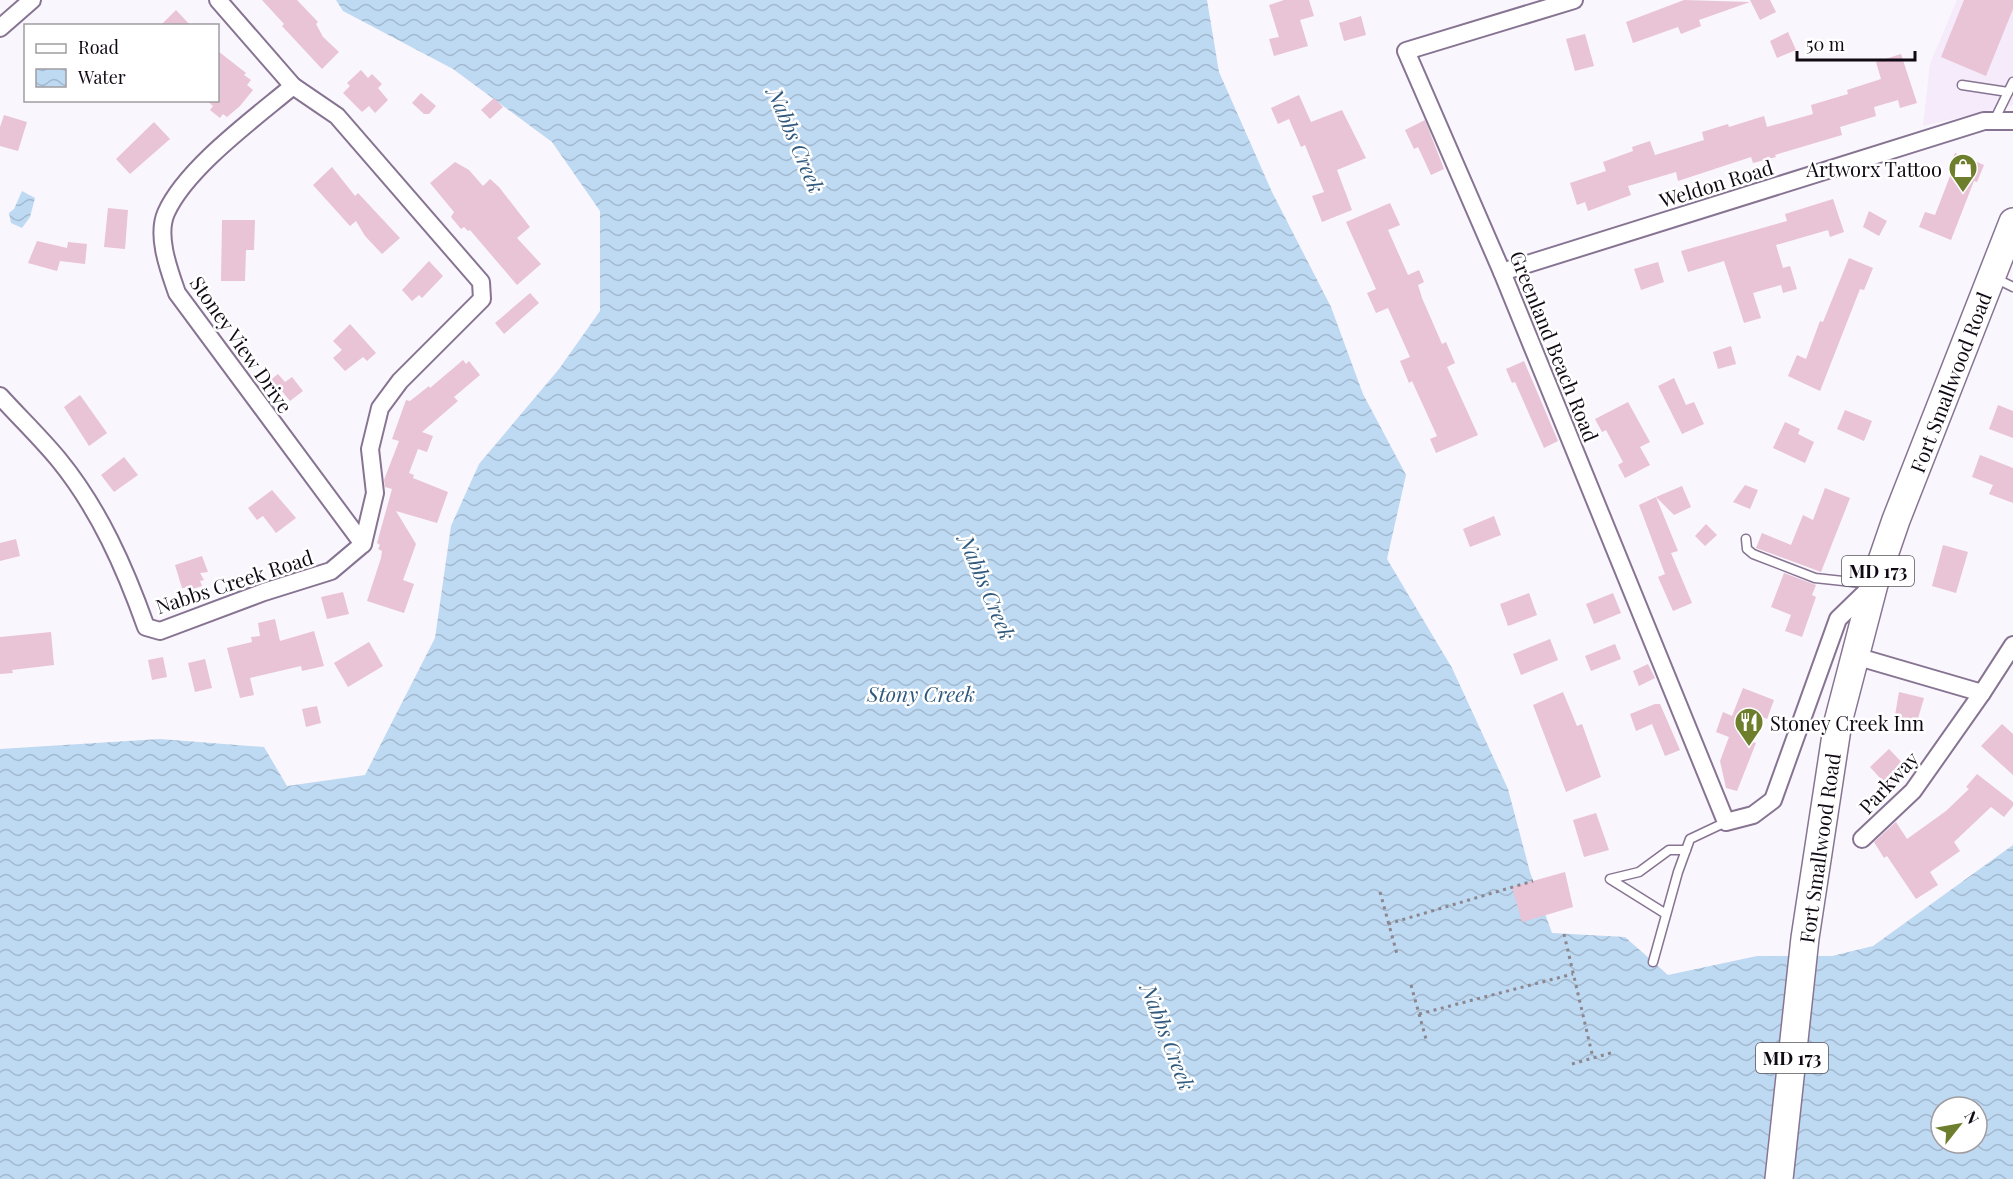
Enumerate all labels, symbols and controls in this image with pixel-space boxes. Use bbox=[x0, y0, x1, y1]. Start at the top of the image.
legend bbox=[24, 24, 219, 102]
scale bar bbox=[1797, 24, 1916, 62]
text: 50 m bbox=[1806, 32, 1845, 56]
text: Road bbox=[78, 35, 119, 59]
text: Water bbox=[77, 65, 126, 89]
water label: Nabbs Creek bbox=[761, 81, 832, 197]
shop icon: Artworx Tattoo bbox=[1947, 152, 1979, 194]
street label: Weldon Road bbox=[1655, 153, 1776, 213]
place label: Artworx Tattoo bbox=[1805, 155, 1942, 182]
street label: Greenland Beach Road bbox=[1504, 247, 1606, 446]
street label: Stoney View Drive bbox=[185, 270, 299, 418]
street label: Fort Smallwood Road bbox=[1903, 287, 1997, 476]
water label: Nabbs Creek bbox=[952, 528, 1023, 644]
street label: Nabbs Creek Road bbox=[152, 543, 316, 619]
road number: MD 173 bbox=[1842, 556, 1914, 586]
water label: Stony Creek bbox=[866, 679, 975, 707]
restaurant icon: Stoney Creek Inn bbox=[1733, 706, 1765, 748]
place label: Stoney Creek Inn bbox=[1770, 709, 1924, 736]
street label: Parkway bbox=[1852, 745, 1924, 819]
street label: Fort Smallwood Road bbox=[1792, 751, 1846, 945]
water label: Nabbs Creek bbox=[1135, 978, 1202, 1094]
road number: MD 173 bbox=[1756, 1043, 1828, 1073]
north arrow bbox=[1929, 1095, 1989, 1155]
text: N bbox=[1960, 1107, 1984, 1128]

